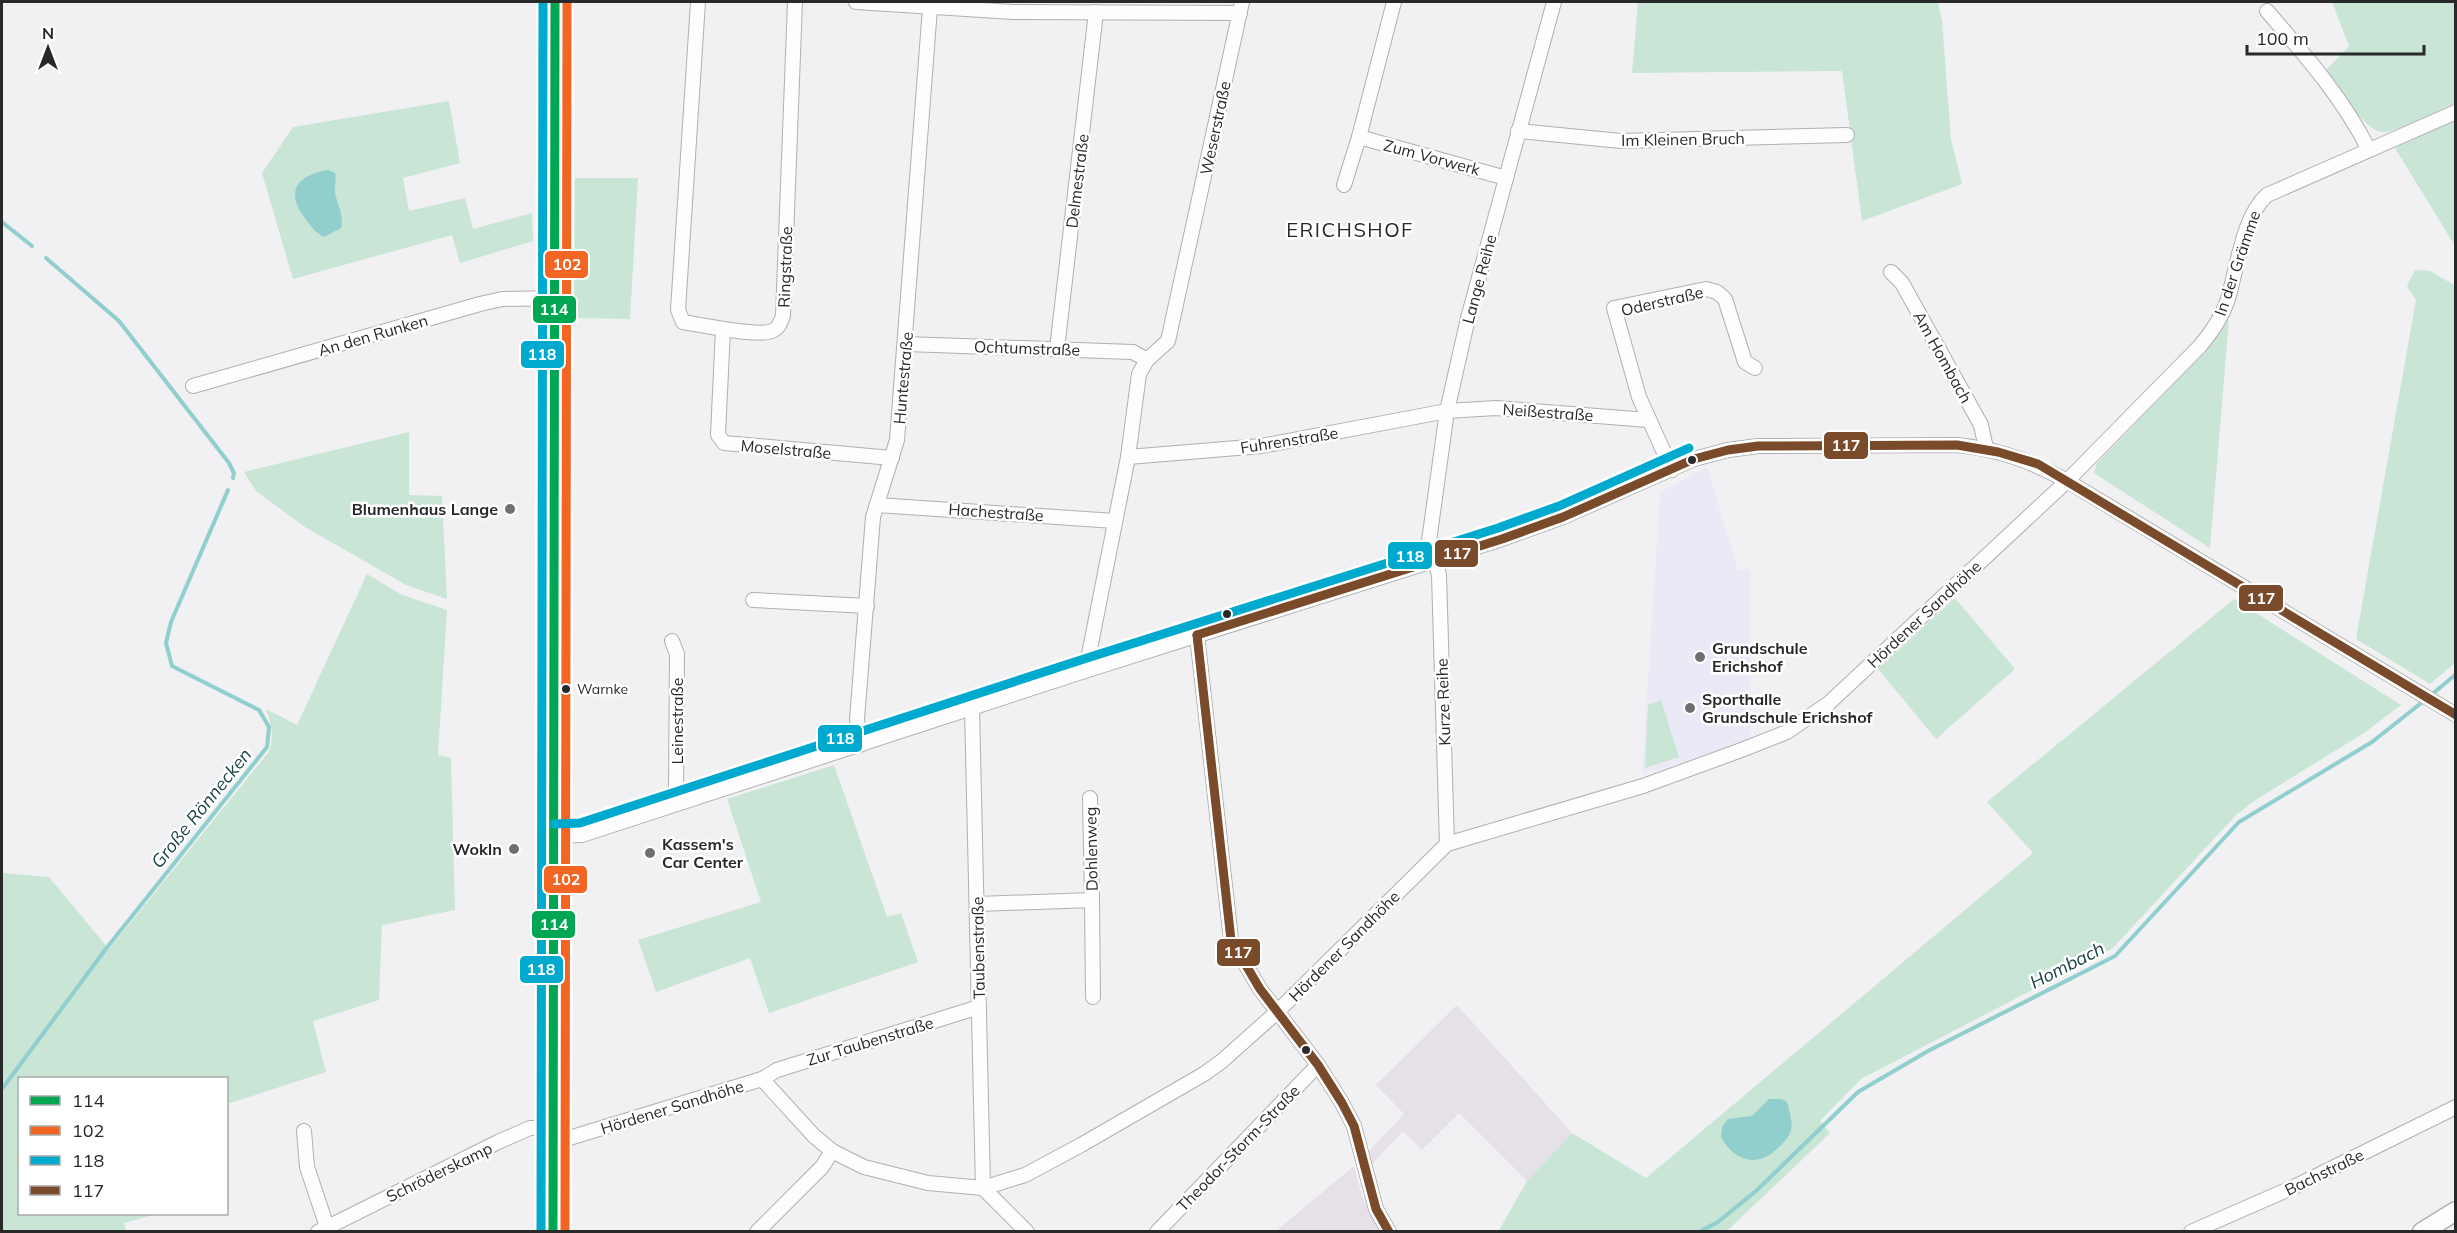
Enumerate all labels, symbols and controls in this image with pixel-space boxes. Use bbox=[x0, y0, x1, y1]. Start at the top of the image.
north arrow bbox=[18, 18, 78, 78]
scale bar bbox=[2247, 18, 2424, 56]
text: N bbox=[42, 23, 54, 43]
text: 100 m bbox=[2256, 27, 2309, 50]
street label: Weserstraße bbox=[1195, 79, 1235, 177]
street label: Im Kleinen Bruch bbox=[1621, 128, 1745, 150]
street label: Delmestraße bbox=[1061, 133, 1093, 229]
street label: Zum Vorwerk bbox=[1382, 135, 1483, 180]
street label: In der Grämme bbox=[2210, 208, 2264, 318]
district label: ERICHSHOF bbox=[1286, 217, 1414, 242]
street label: Ringstraße bbox=[774, 226, 796, 308]
street label: Lange Reihe bbox=[1457, 232, 1501, 326]
line badge: 102 bbox=[544, 250, 589, 279]
text: 102 bbox=[553, 254, 581, 274]
street label: Oderstraße bbox=[1619, 282, 1705, 320]
line badge: 114 bbox=[532, 295, 577, 324]
text: 114 bbox=[540, 299, 569, 319]
street label: Am Hombach bbox=[1910, 308, 1976, 406]
street label: An den Runken bbox=[316, 310, 430, 360]
street label: Huntestraße bbox=[889, 331, 917, 425]
street label: Ochtumstraße bbox=[974, 336, 1080, 360]
line badge: 118 bbox=[520, 340, 565, 369]
text: 118 bbox=[528, 344, 557, 364]
street label: Neißestraße bbox=[1502, 399, 1594, 425]
street label: Fuhrenstraße bbox=[1239, 422, 1339, 458]
line badge: 117 bbox=[1823, 431, 1869, 460]
street label: Moselstraße bbox=[740, 435, 832, 463]
text: 117 bbox=[1832, 435, 1860, 455]
unlabelled marker bbox=[1686, 454, 1698, 466]
place label: Blumenhaus Lange bbox=[352, 499, 498, 519]
street label: Hachestraße bbox=[948, 499, 1044, 525]
marker: Blumenhaus Lange bbox=[503, 502, 517, 516]
line badge: 117 bbox=[1434, 539, 1479, 568]
line badge: 118 bbox=[1387, 541, 1433, 570]
text: 117 bbox=[1443, 543, 1471, 563]
text: 118 bbox=[1396, 546, 1425, 566]
street label: Hördener Sandhöhe bbox=[1863, 556, 1985, 672]
line badge: 117 bbox=[2238, 584, 2284, 612]
text: 117 bbox=[2247, 588, 2275, 608]
unlabelled marker bbox=[1221, 608, 1233, 620]
place label: Grundschule Erichshof bbox=[1712, 638, 1808, 676]
marker: Grundschule Erichshof bbox=[1693, 650, 1707, 664]
street label: Kurze Reihe bbox=[1431, 658, 1455, 746]
street label: Leinestraße bbox=[667, 678, 687, 764]
place label: Warnke bbox=[577, 680, 628, 698]
marker: Warnke bbox=[560, 683, 572, 695]
place label: Sporthalle Grundschule Erichshof bbox=[1702, 689, 1874, 727]
marker: Sporthalle Grundschule Erichshof bbox=[1683, 701, 1697, 715]
line badge: 118 bbox=[817, 724, 863, 753]
text: 118 bbox=[826, 728, 855, 748]
water label: Große Rönnecken bbox=[146, 743, 256, 873]
street label: Dohlenweg bbox=[1080, 807, 1102, 891]
place label: Kassem's Car Center bbox=[662, 834, 744, 872]
place label: WokIn bbox=[453, 839, 502, 859]
marker: WokIn bbox=[507, 842, 521, 856]
marker: Kassem's Car Center bbox=[643, 846, 657, 860]
line badge: 102 bbox=[543, 865, 588, 894]
text: 102 bbox=[552, 869, 580, 889]
street label: Hördener Sandhöhe bbox=[1284, 886, 1404, 1006]
street label: Taubenstraße bbox=[967, 897, 989, 999]
line badge: 114 bbox=[531, 910, 576, 939]
text: 114 bbox=[540, 914, 569, 934]
water label: Hombach bbox=[2026, 936, 2108, 994]
line badge: 117 bbox=[1216, 938, 1261, 967]
text: 117 bbox=[1224, 942, 1252, 962]
line badge: 118 bbox=[519, 955, 564, 984]
text: 118 bbox=[527, 959, 556, 979]
street label: Zur Taubenstraße bbox=[804, 1012, 936, 1070]
unlabelled marker bbox=[1300, 1044, 1312, 1056]
street label: Hördener Sandhöhe bbox=[598, 1076, 746, 1138]
legend bbox=[18, 1077, 228, 1215]
street label: Theodor-Storm-Straße bbox=[1172, 1081, 1304, 1215]
text: 114 bbox=[72, 1089, 105, 1112]
text: 102 bbox=[72, 1119, 104, 1142]
street label: Schröderskamp bbox=[383, 1138, 495, 1206]
street label: Bachstraße bbox=[2281, 1144, 2367, 1200]
text: 118 bbox=[72, 1149, 104, 1172]
text: 117 bbox=[72, 1179, 104, 1202]

